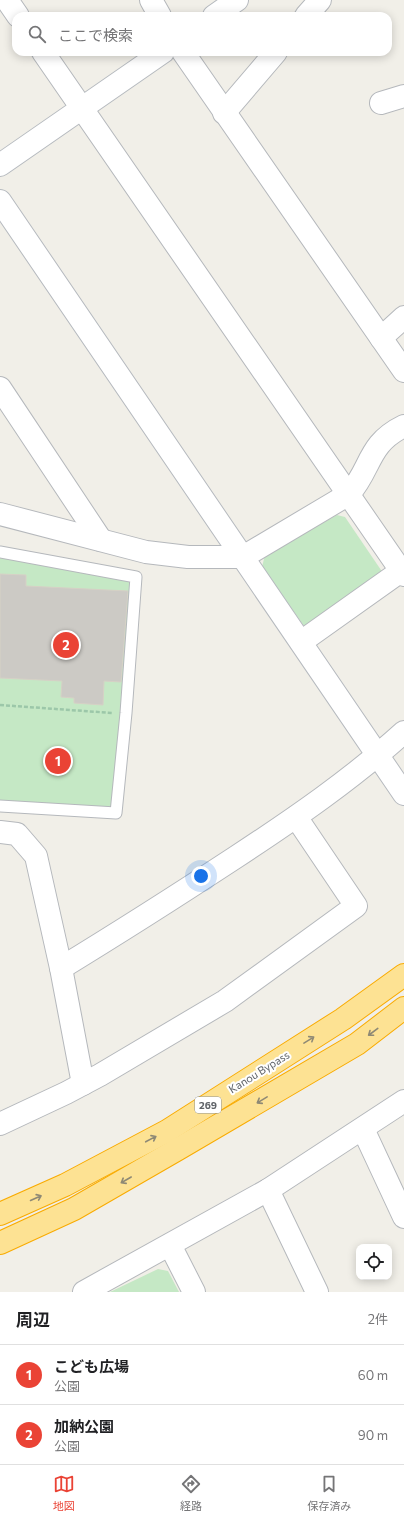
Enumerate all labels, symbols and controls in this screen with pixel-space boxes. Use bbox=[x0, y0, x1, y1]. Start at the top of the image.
search box bbox=[12, 12, 392, 56]
icon: search bbox=[26, 23, 48, 45]
text: ここで検索 bbox=[58, 26, 133, 44]
pin: 2 bbox=[53, 630, 79, 660]
pin: 1 bbox=[45, 746, 71, 776]
your location bbox=[191, 866, 211, 886]
one-way arrow bbox=[368, 1028, 379, 1036]
one-way arrow bbox=[303, 1036, 315, 1044]
street label: Kanou Bypass bbox=[226, 1048, 292, 1095]
one-way arrow bbox=[256, 1096, 268, 1104]
road number: 269 bbox=[195, 1097, 221, 1113]
one-way arrow bbox=[145, 1135, 157, 1142]
one-way arrow bbox=[120, 1176, 132, 1184]
one-way arrow bbox=[29, 1194, 41, 1201]
map controls bbox=[356, 1244, 392, 1280]
button: locate bbox=[356, 1244, 392, 1280]
text: 周辺 bbox=[16, 1309, 50, 1330]
text: 2件 bbox=[368, 1311, 388, 1327]
text: こども広場 bbox=[54, 1357, 129, 1375]
text: 1 bbox=[26, 1367, 32, 1383]
text: 60 m bbox=[358, 1367, 388, 1383]
text: 公園 bbox=[54, 1378, 80, 1394]
text: 加納公園 bbox=[54, 1417, 114, 1435]
text: 2 bbox=[25, 1427, 33, 1443]
text: 90 m bbox=[358, 1427, 388, 1443]
text: 公園 bbox=[54, 1438, 80, 1454]
tab: 地図 bbox=[53, 1473, 75, 1513]
tab: 経路 bbox=[180, 1473, 202, 1513]
tab: 保存済み bbox=[307, 1473, 351, 1513]

